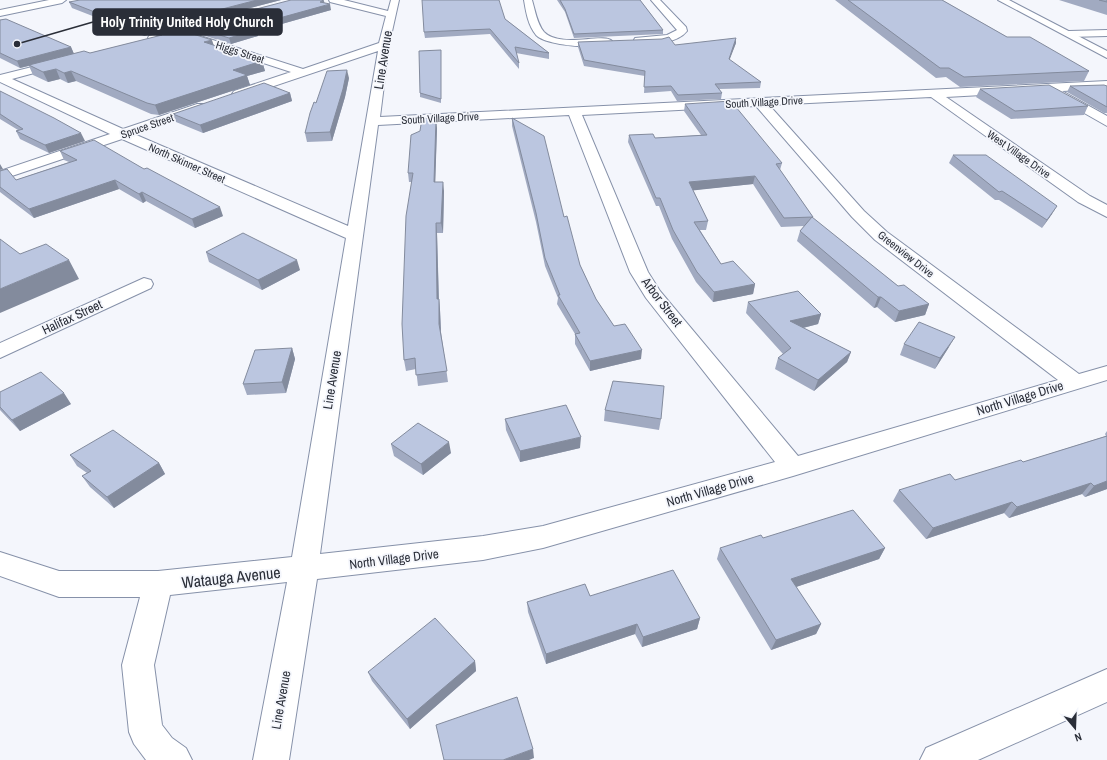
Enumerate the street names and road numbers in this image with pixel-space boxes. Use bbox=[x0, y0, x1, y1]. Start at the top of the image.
street label: Line Avenue bbox=[370, 29, 396, 91]
street label: Higgs Street bbox=[214, 38, 266, 67]
street label: South Village Drive bbox=[725, 93, 803, 111]
street label: South Village Drive bbox=[401, 109, 479, 127]
street label: Spruce Street bbox=[119, 110, 176, 142]
street label: West Village Drive bbox=[985, 127, 1053, 181]
street label: North Skinner Street bbox=[147, 140, 228, 186]
street label: Greenview Drive bbox=[875, 228, 937, 280]
street label: Arbor Street bbox=[637, 273, 686, 330]
street label: Halifax Street bbox=[39, 296, 105, 338]
street label: Line Avenue bbox=[319, 349, 345, 411]
street label: North Village Drive bbox=[975, 377, 1066, 419]
street label: North Village Drive bbox=[664, 469, 756, 511]
street label: North Village Drive bbox=[348, 545, 440, 573]
street label: Watauga Avenue bbox=[181, 561, 281, 593]
street label: Line Avenue bbox=[267, 669, 295, 731]

